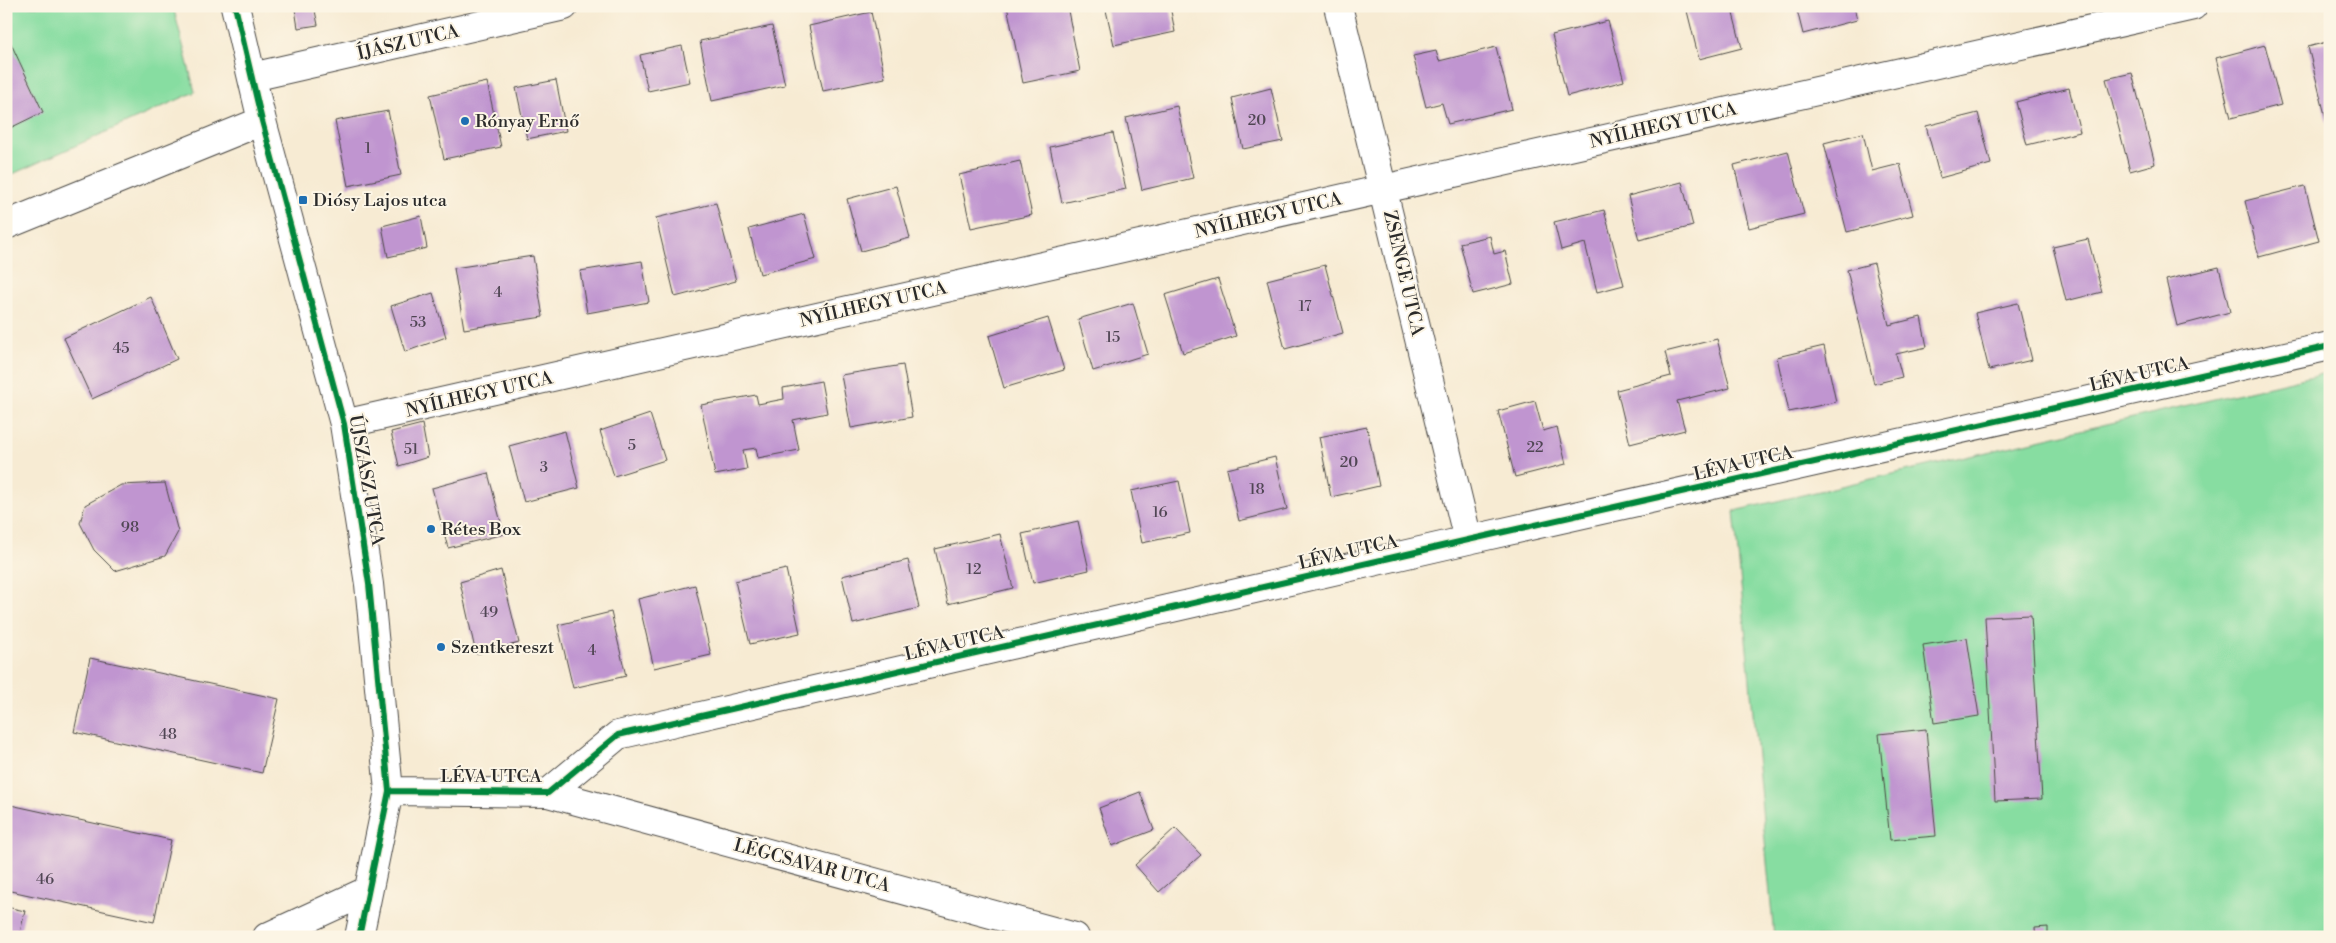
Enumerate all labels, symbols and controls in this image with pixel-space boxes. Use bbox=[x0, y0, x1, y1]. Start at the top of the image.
street label: ÍJÁSZ UTCA bbox=[355, 19, 462, 65]
street label: NYÍLHEGY UTCA bbox=[1587, 97, 1739, 154]
place label: Rónyay Ernő bbox=[475, 110, 579, 133]
house number: 20 bbox=[1248, 111, 1266, 130]
marker: Rónyay Ernő bbox=[459, 115, 471, 127]
house number: 1 bbox=[365, 139, 372, 158]
street label: NYÍLHEGY UTCA bbox=[1192, 187, 1344, 244]
place label: Diósy Lajos utca bbox=[313, 189, 448, 212]
marker: Diósy Lajos utca bbox=[297, 194, 309, 206]
street label: ZSENGE UTCA bbox=[1378, 208, 1429, 339]
street label: NYÍLHEGY UTCA bbox=[797, 276, 949, 333]
house number: 4 bbox=[494, 283, 503, 302]
house number: 17 bbox=[1298, 297, 1312, 316]
house number: 53 bbox=[410, 313, 426, 332]
house number: 15 bbox=[1106, 328, 1120, 347]
house number: 45 bbox=[112, 339, 130, 358]
street label: LÉVA UTCA bbox=[2087, 352, 2192, 397]
street label: NYÍLHEGY UTCA bbox=[403, 366, 555, 423]
street label: ÚJSZÁSZ UTCA bbox=[344, 413, 389, 548]
house number: 5 bbox=[628, 436, 636, 455]
house number: 22 bbox=[1526, 438, 1544, 457]
house number: 51 bbox=[404, 440, 419, 459]
street label: LÉVA UTCA bbox=[1691, 441, 1796, 486]
house number: 20 bbox=[1340, 453, 1358, 472]
house number: 3 bbox=[540, 458, 548, 477]
house number: 18 bbox=[1249, 480, 1265, 499]
house number: 16 bbox=[1152, 503, 1168, 522]
house number: 98 bbox=[121, 518, 139, 537]
place label: Rétes Box bbox=[441, 518, 522, 541]
marker: Rétes Box bbox=[425, 523, 437, 535]
street label: LÉVA UTCA bbox=[1296, 530, 1401, 575]
house number: 12 bbox=[966, 560, 982, 579]
house number: 49 bbox=[480, 603, 498, 622]
street label: LÉVA UTCA bbox=[902, 621, 1007, 666]
place label: Szentkereszt bbox=[451, 636, 555, 659]
marker: Szentkereszt bbox=[435, 641, 447, 653]
house number: 4 bbox=[588, 641, 597, 660]
house number: 48 bbox=[159, 725, 177, 744]
street label: LÉVA UTCA bbox=[440, 765, 542, 788]
street label: LÉGCSAVAR UTCA bbox=[731, 834, 893, 898]
house number: 46 bbox=[36, 870, 54, 889]

